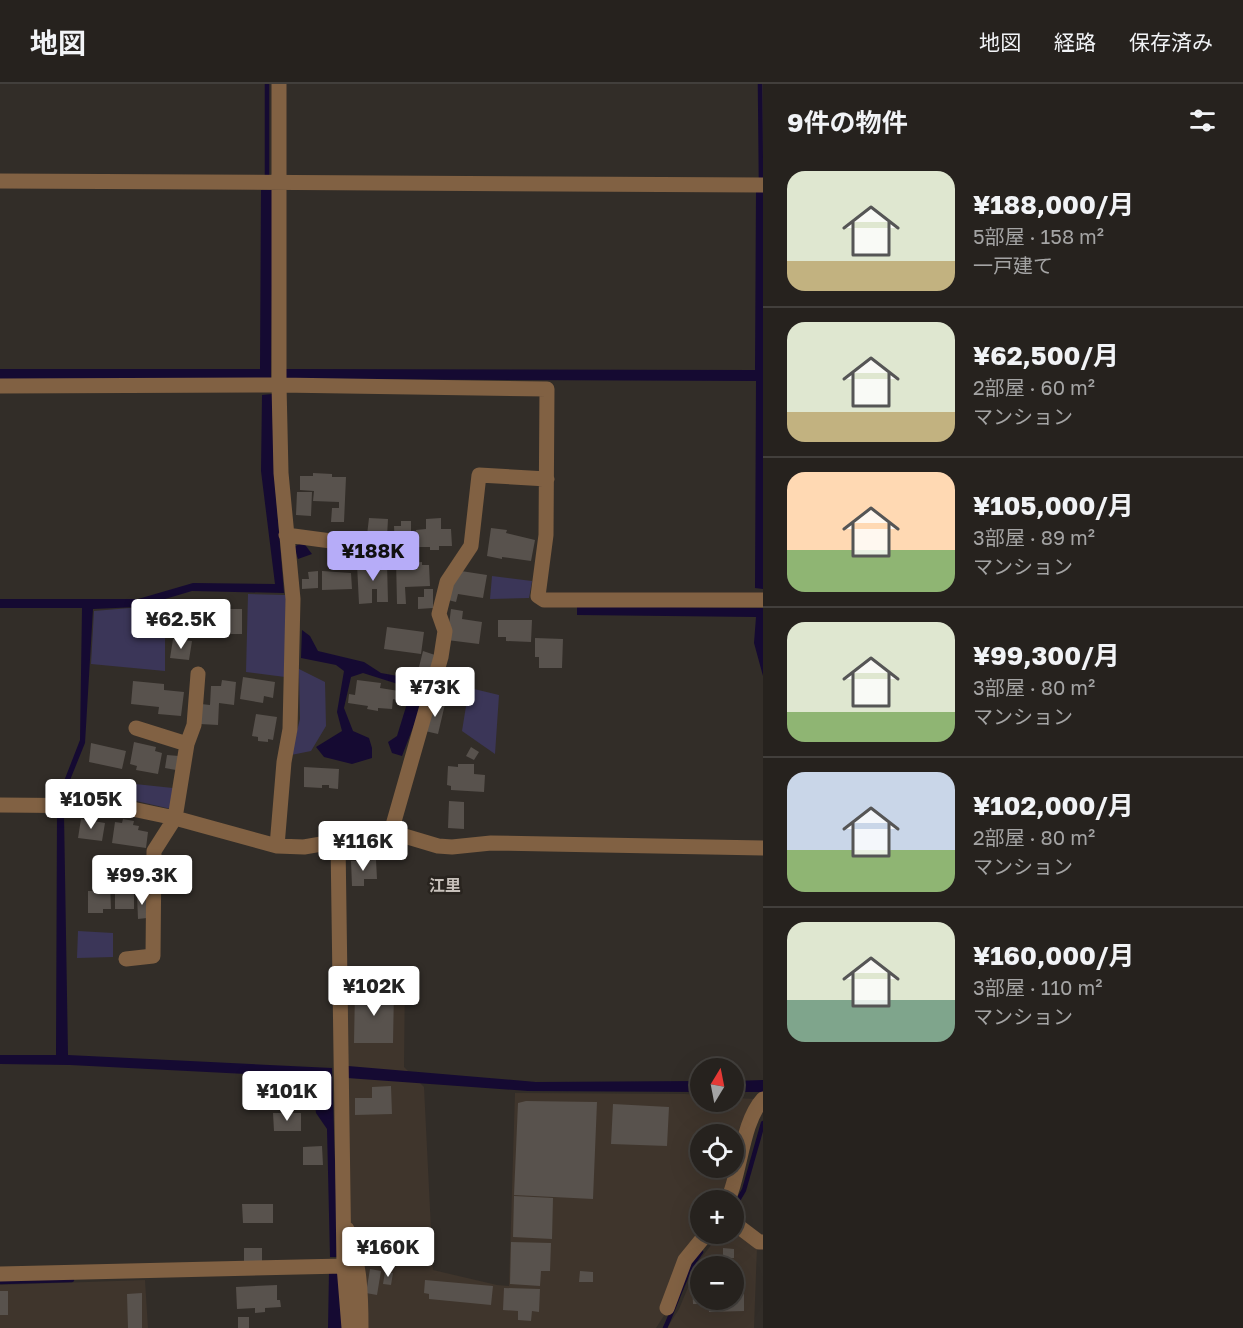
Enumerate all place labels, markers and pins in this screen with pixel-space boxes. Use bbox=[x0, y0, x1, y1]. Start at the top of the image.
pin: ¥188K bbox=[331, 531, 415, 582]
pin: ¥62.5K bbox=[132, 599, 230, 650]
pin: ¥73K bbox=[399, 667, 471, 718]
pin: ¥105K bbox=[49, 779, 133, 830]
pin: ¥116K bbox=[321, 821, 405, 872]
pin: ¥99.3K bbox=[93, 855, 191, 906]
pin: ¥102K bbox=[332, 966, 416, 1017]
pin: ¥101K bbox=[245, 1071, 329, 1122]
pin: ¥160K bbox=[346, 1227, 430, 1278]

